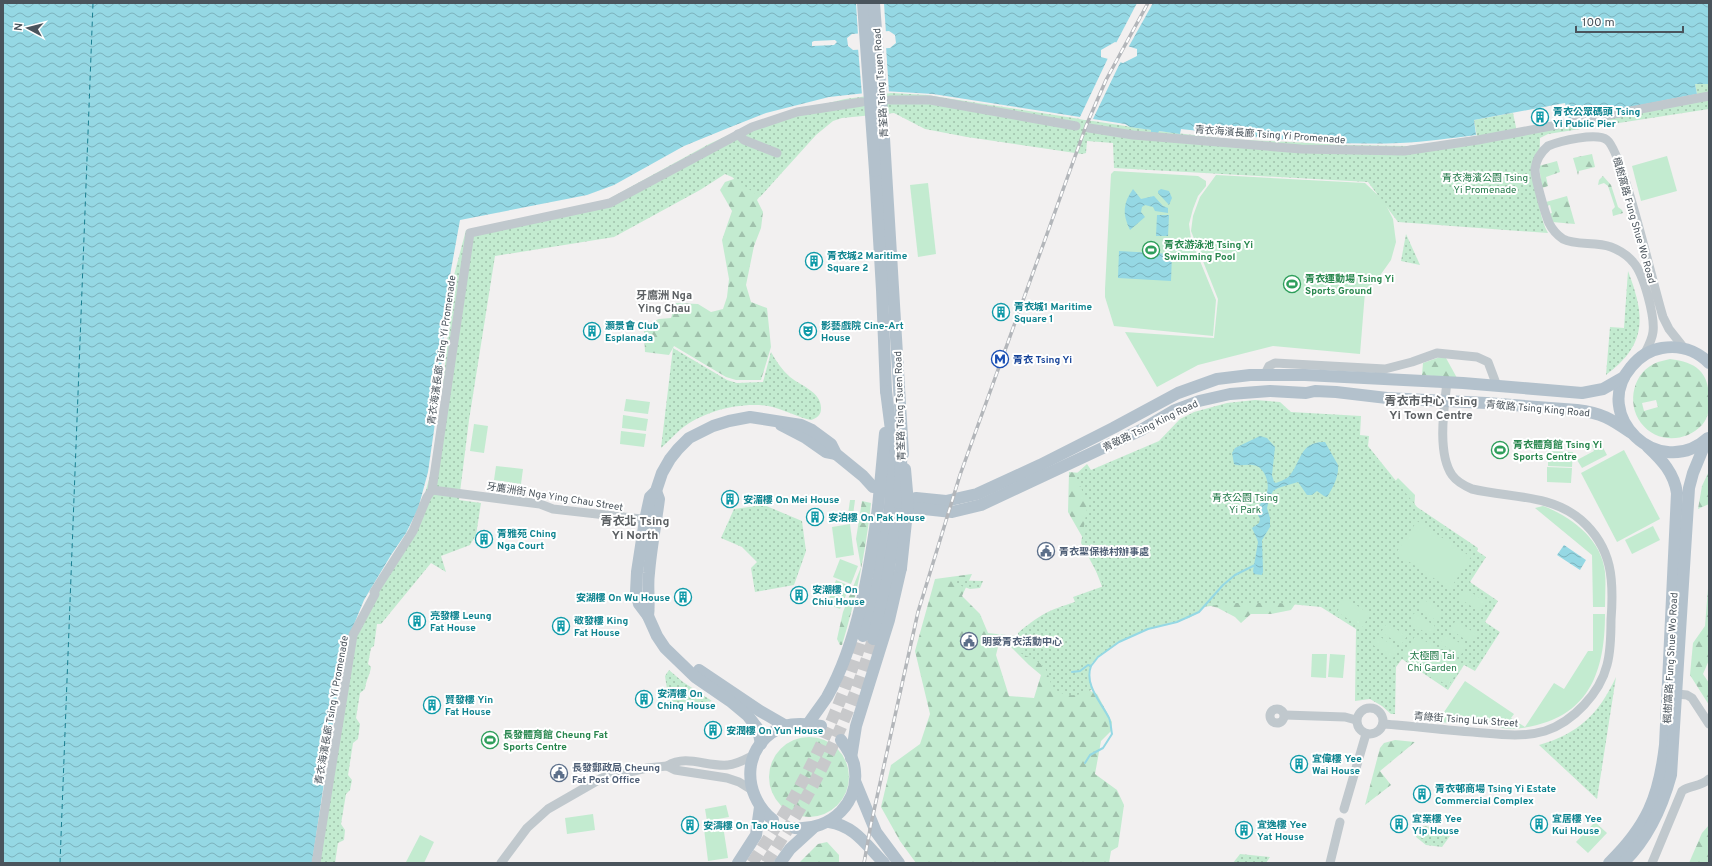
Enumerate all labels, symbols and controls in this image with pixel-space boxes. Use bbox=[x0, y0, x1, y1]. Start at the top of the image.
north arrow bbox=[8, 8, 48, 48]
scale bar bbox=[1576, 8, 1683, 34]
text: 100 m bbox=[1582, 15, 1615, 31]
text: N bbox=[12, 22, 26, 32]
street label: 青荃路 Tsing Tsuen Road bbox=[871, 28, 892, 138]
place label: 青衣公眾碼頭 Tsing Yi Public Pier bbox=[1553, 106, 1640, 131]
building icon: 青衣公眾碼頭 Tsing Yi Public Pier bbox=[1530, 107, 1550, 127]
street label: 青衣海濱長廊 Tsing Yi Promenade bbox=[1194, 124, 1346, 147]
street label: 楓樹窩路 Fung Shue Wo Road bbox=[1609, 156, 1658, 285]
park label: 青衣海濱公園 Tsing Yi Promenade bbox=[1442, 172, 1528, 197]
place label: 青衣游泳池 Tsing Yi Swimming Pool bbox=[1164, 239, 1253, 264]
sports icon: 青衣游泳池 Tsing Yi Swimming Pool bbox=[1141, 240, 1161, 260]
place label: 青衣城2 Maritime Square 2 bbox=[827, 250, 908, 275]
building icon: 青衣城2 Maritime Square 2 bbox=[804, 251, 824, 271]
place label: 青衣運動場 Tsing Yi Sports Ground bbox=[1305, 273, 1394, 298]
sports icon: 青衣運動場 Tsing Yi Sports Ground bbox=[1282, 274, 1302, 294]
street label: 青衣海濱長廊 Tsing Yi Promenade bbox=[426, 275, 459, 426]
district label: 牙鷹洲 Nga Ying Chau bbox=[636, 289, 692, 316]
place label: 青衣城1 Maritime Square 1 bbox=[1014, 301, 1093, 326]
building icon: 青衣城1 Maritime Square 1 bbox=[991, 302, 1011, 322]
place label: 灝景會 Club Esplanada bbox=[605, 320, 659, 345]
place label: 影藝戲院 Cine-Art House bbox=[821, 320, 904, 345]
building icon: 灝景會 Club Esplanada bbox=[582, 321, 602, 341]
theatre icon: 影藝戲院 Cine-Art House bbox=[798, 321, 818, 341]
metro station icon: 青衣 Tsing Yi bbox=[990, 349, 1010, 369]
street label: 青荃路 Tsing Tsuen Road bbox=[892, 351, 909, 461]
place label: 青衣 Tsing Yi bbox=[1013, 354, 1072, 367]
district label: 青衣市中心 Tsing Yi Town Centre bbox=[1385, 394, 1477, 424]
street label: 青敬路 Tsing King Road bbox=[1101, 398, 1200, 455]
street label: 青敬路 Tsing King Road bbox=[1485, 398, 1591, 421]
place label: 青衣體育館 Tsing Yi Sports Centre bbox=[1513, 439, 1602, 464]
sports icon: 青衣體育館 Tsing Yi Sports Centre bbox=[1490, 440, 1510, 460]
street label: 牙鷹洲街 Nga Ying Chau Street bbox=[486, 480, 624, 515]
building icon: 安湄樓 On Mei House bbox=[720, 489, 740, 509]
park label: 青衣公園 Tsing Yi Park bbox=[1212, 492, 1278, 517]
place label: 安湄樓 On Mei House bbox=[743, 494, 840, 507]
building icon: 安泊樓 On Pak House bbox=[805, 507, 825, 527]
place label: 安泊樓 On Pak House bbox=[828, 512, 926, 525]
district label: 青衣北 Tsing Yi North bbox=[601, 514, 669, 544]
place label: 青雅苑 Ching Nga Court bbox=[497, 528, 556, 553]
building icon: 青雅苑 Ching Nga Court bbox=[474, 529, 494, 549]
public building icon: 青衣聖保祿村辦事處 bbox=[1036, 541, 1056, 561]
place label: 青衣聖保祿村辦事處 bbox=[1059, 546, 1149, 559]
place label: 安潮樓 On Chiu House bbox=[812, 584, 865, 609]
building icon: 安潮樓 On Chiu House bbox=[789, 585, 809, 605]
building icon: 安湖樓 On Wu House bbox=[673, 587, 693, 607]
place label: 安湖樓 On Wu House bbox=[576, 592, 670, 605]
street label: 楓樹窩路 Fung Shue Wo Road bbox=[1662, 592, 1681, 724]
place label: 亮發樓 Leung Fat House bbox=[430, 610, 491, 635]
building icon: 亮發樓 Leung Fat House bbox=[407, 611, 427, 631]
place label: 敬發樓 King Fat House bbox=[574, 615, 628, 640]
building icon: 敬發樓 King Fat House bbox=[551, 616, 571, 636]
public building icon: 明愛青衣活動中心 bbox=[959, 631, 979, 651]
street label: 青衣海濱長廊 Tsing Yi Promenade bbox=[313, 635, 352, 786]
place label: 明愛青衣活動中心 bbox=[982, 636, 1062, 649]
park label: 太極園 Tai Chi Garden bbox=[1407, 650, 1457, 675]
place label: 安清樓 On Ching House bbox=[657, 688, 716, 713]
building icon: 安清樓 On Ching House bbox=[634, 689, 654, 709]
place label: 賢發樓 Yin Fat House bbox=[445, 694, 493, 719]
building icon: 賢發樓 Yin Fat House bbox=[422, 695, 442, 715]
street label: 青綠街 Tsing Luk Street bbox=[1413, 710, 1519, 731]
building icon: 安潤樓 On Yun House bbox=[703, 720, 723, 740]
place label: 安潤樓 On Yun House bbox=[726, 725, 824, 738]
place label: 長發體育館 Cheung Fat Sports Centre bbox=[503, 729, 608, 754]
sports icon: 長發體育館 Cheung Fat Sports Centre bbox=[480, 730, 500, 750]
place label: 宜偉樓 Yee Wai House bbox=[1312, 753, 1362, 778]
building icon: 宜偉樓 Yee Wai House bbox=[1289, 754, 1309, 774]
place label: 長發郵政局 Cheung Fat Post Office bbox=[572, 762, 660, 787]
public building icon: 長發郵政局 Cheung Fat Post Office bbox=[549, 763, 569, 783]
place label: 青衣邨商場 Tsing Yi Estate Commercial Complex bbox=[1435, 783, 1557, 808]
building icon: 青衣邨商場 Tsing Yi Estate Commercial Complex bbox=[1412, 784, 1432, 804]
place label: 宜業樓 Yee Yip House bbox=[1412, 813, 1462, 838]
place label: 宜居樓 Yee Kui House bbox=[1552, 813, 1602, 838]
building icon: 宜業樓 Yee Yip House bbox=[1389, 814, 1409, 834]
building icon: 宜居樓 Yee Kui House bbox=[1529, 814, 1549, 834]
building icon: 安濤樓 On Tao House bbox=[680, 815, 700, 835]
place label: 宜逸樓 Yee Yat House bbox=[1257, 819, 1307, 844]
place label: 安濤樓 On Tao House bbox=[703, 820, 800, 833]
building icon: 宜逸樓 Yee Yat House bbox=[1234, 820, 1254, 840]

